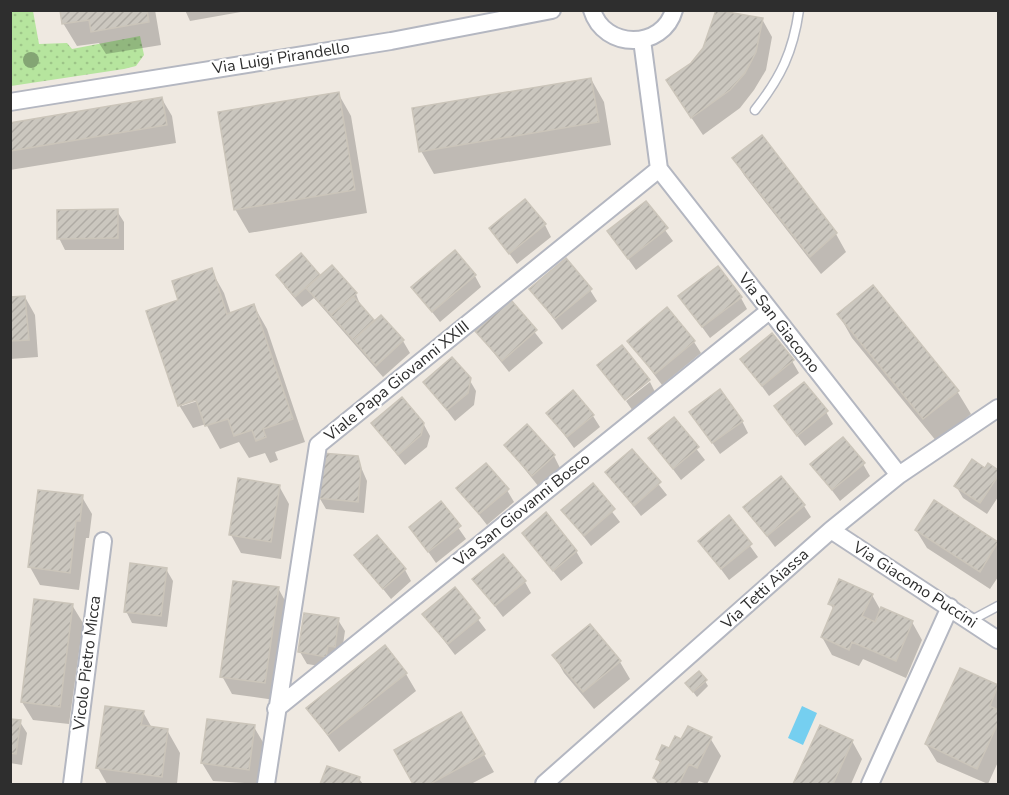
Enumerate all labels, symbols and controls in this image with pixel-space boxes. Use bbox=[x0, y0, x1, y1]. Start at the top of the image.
street label: Via Luigi Pirandello bbox=[210, 36, 351, 80]
street label: Via San Giacomo bbox=[732, 268, 825, 378]
street label: Viale Papa Giovanni XXIII bbox=[319, 316, 474, 447]
street label: Via San Giovanni Bosco bbox=[449, 448, 595, 572]
street label: Via Giacomo Puccini bbox=[848, 536, 981, 633]
street label: Via Tetti Aiassa bbox=[716, 544, 814, 635]
street label: Vicolo Pietro Micca bbox=[68, 594, 106, 733]

